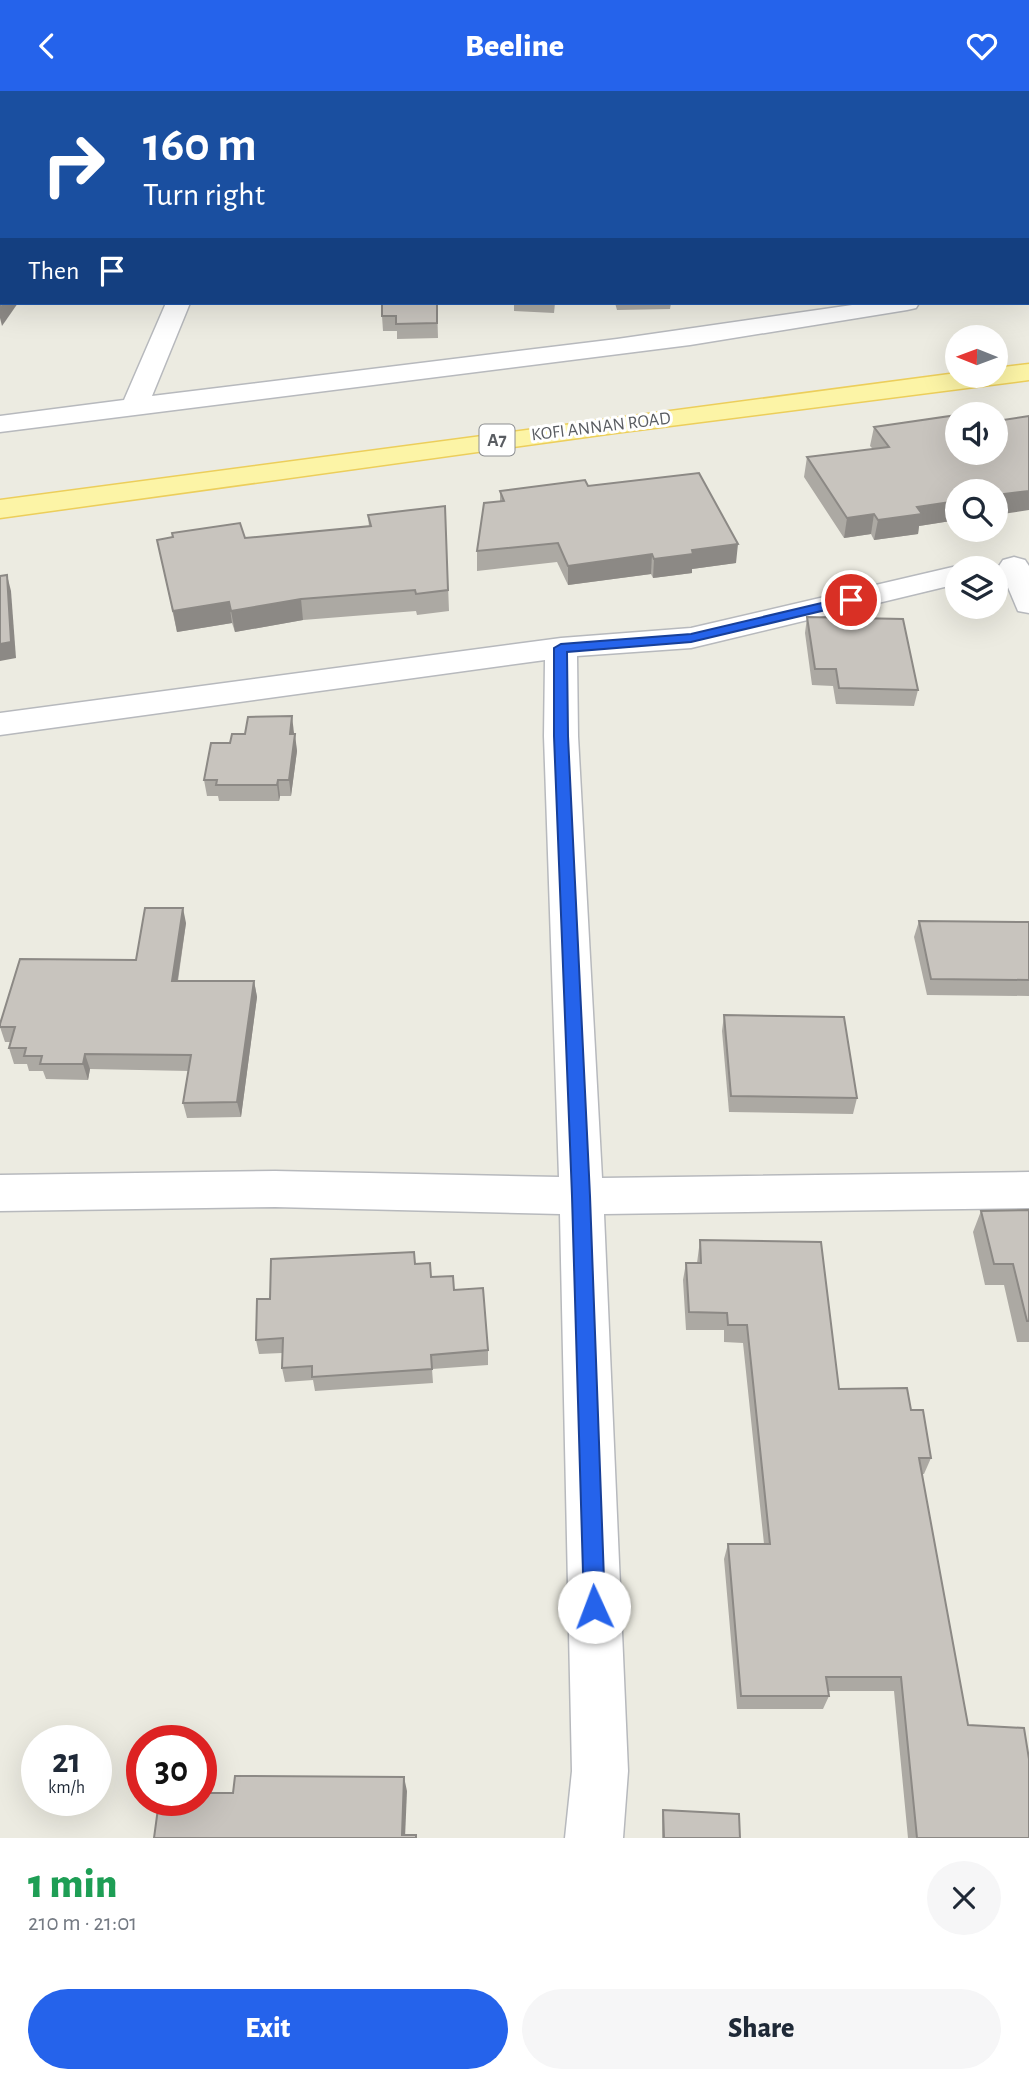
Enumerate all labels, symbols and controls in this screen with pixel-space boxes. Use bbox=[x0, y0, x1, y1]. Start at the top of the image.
icon: back bbox=[28, 27, 66, 65]
icon: heart bbox=[963, 27, 1001, 65]
text: Beeline bbox=[465, 30, 564, 62]
icon: right bbox=[28, 119, 119, 210]
text: 160 m bbox=[143, 121, 257, 170]
text: Turn right bbox=[143, 179, 265, 211]
icon: arrive bbox=[93, 252, 131, 290]
text: Then bbox=[28, 258, 79, 284]
north arrow bbox=[945, 325, 1008, 389]
map controls bbox=[945, 325, 1008, 619]
button: sound bbox=[945, 402, 1008, 465]
street label: KOFI ANNAN ROAD bbox=[530, 410, 672, 444]
road number: A7 bbox=[480, 425, 514, 455]
button: search bbox=[945, 479, 1008, 542]
button: layers bbox=[945, 556, 1008, 619]
pin bbox=[821, 570, 881, 630]
icon: arrive bbox=[832, 581, 870, 619]
position arrow bbox=[557, 1570, 631, 1644]
speed limit sign: 30 bbox=[126, 1725, 217, 1816]
text: 21 bbox=[52, 1744, 81, 1779]
text: km/h bbox=[48, 1779, 85, 1797]
button: close bbox=[927, 1861, 1001, 1935]
text: 1 min bbox=[28, 1863, 117, 1905]
text: 210 m · 21:01 bbox=[28, 1912, 137, 1935]
button: Exit bbox=[28, 1989, 508, 2069]
button: Share bbox=[522, 1989, 1001, 2069]

